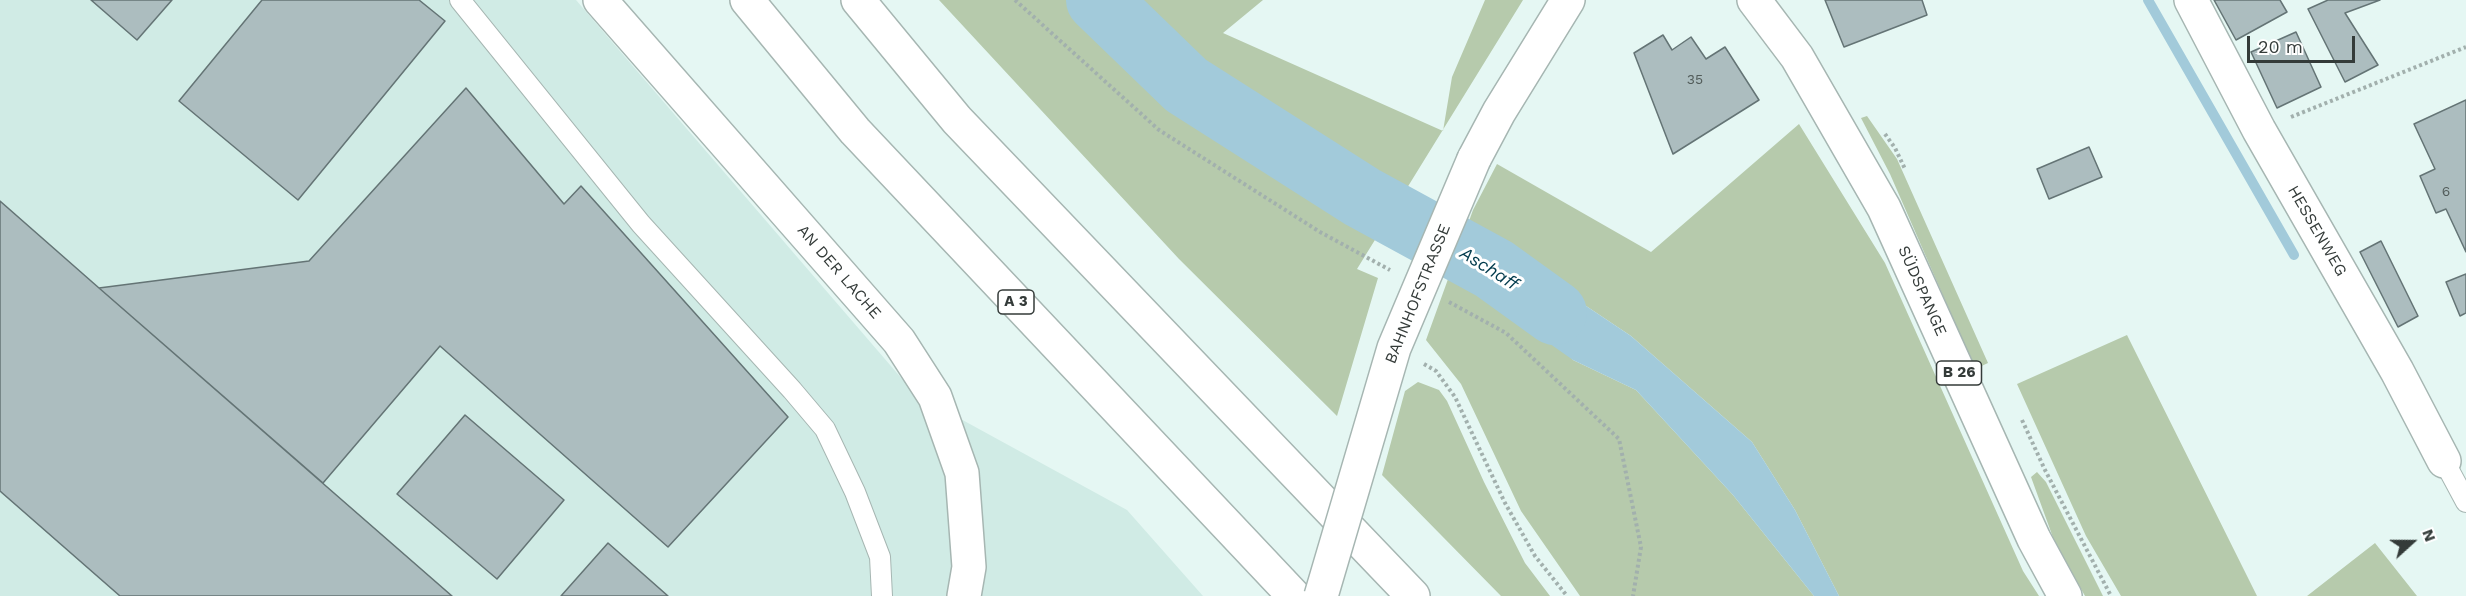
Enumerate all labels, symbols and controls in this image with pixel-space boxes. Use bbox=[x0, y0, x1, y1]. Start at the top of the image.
scale bar bbox=[2250, 24, 2358, 62]
text: 20 m bbox=[2258, 36, 2303, 57]
house number: 35 bbox=[1687, 72, 1703, 88]
street label: HESSENWEG bbox=[2283, 182, 2351, 280]
house number: 6 bbox=[2442, 184, 2450, 200]
street label: AN DER LACHE bbox=[793, 221, 885, 323]
street label: BAHNHOFSTRASSE bbox=[1381, 221, 1455, 367]
water label: Aschaff bbox=[1456, 243, 1522, 295]
street label: SÜDSPANGE bbox=[1894, 243, 1950, 339]
road number: A 3 bbox=[998, 290, 1034, 314]
road number: B 26 bbox=[1936, 361, 1982, 385]
north arrow bbox=[2382, 512, 2442, 572]
text: N bbox=[2418, 526, 2440, 544]

